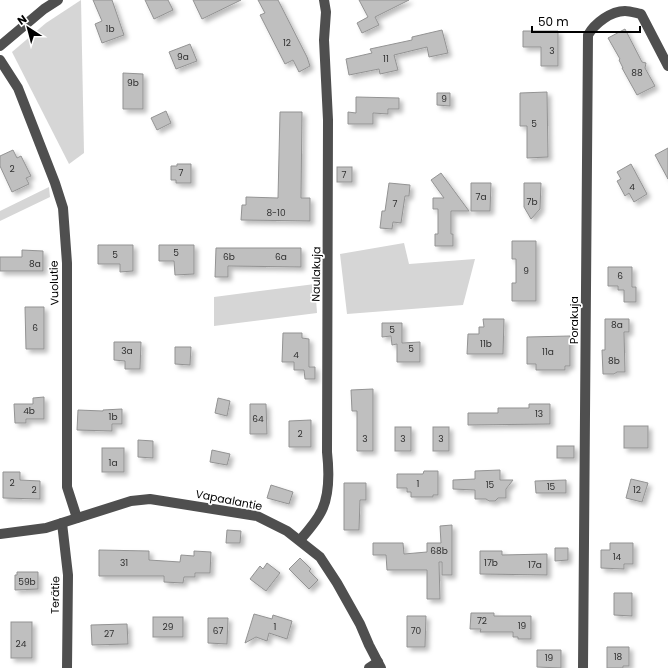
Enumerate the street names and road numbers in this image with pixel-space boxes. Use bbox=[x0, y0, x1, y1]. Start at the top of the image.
street label: Naulakuja bbox=[308, 246, 324, 302]
street label: Vuolutie bbox=[46, 260, 62, 306]
street label: Porakuja bbox=[566, 296, 582, 344]
street label: Vapaalantie bbox=[194, 486, 264, 514]
street label: Terätie bbox=[47, 576, 63, 614]

